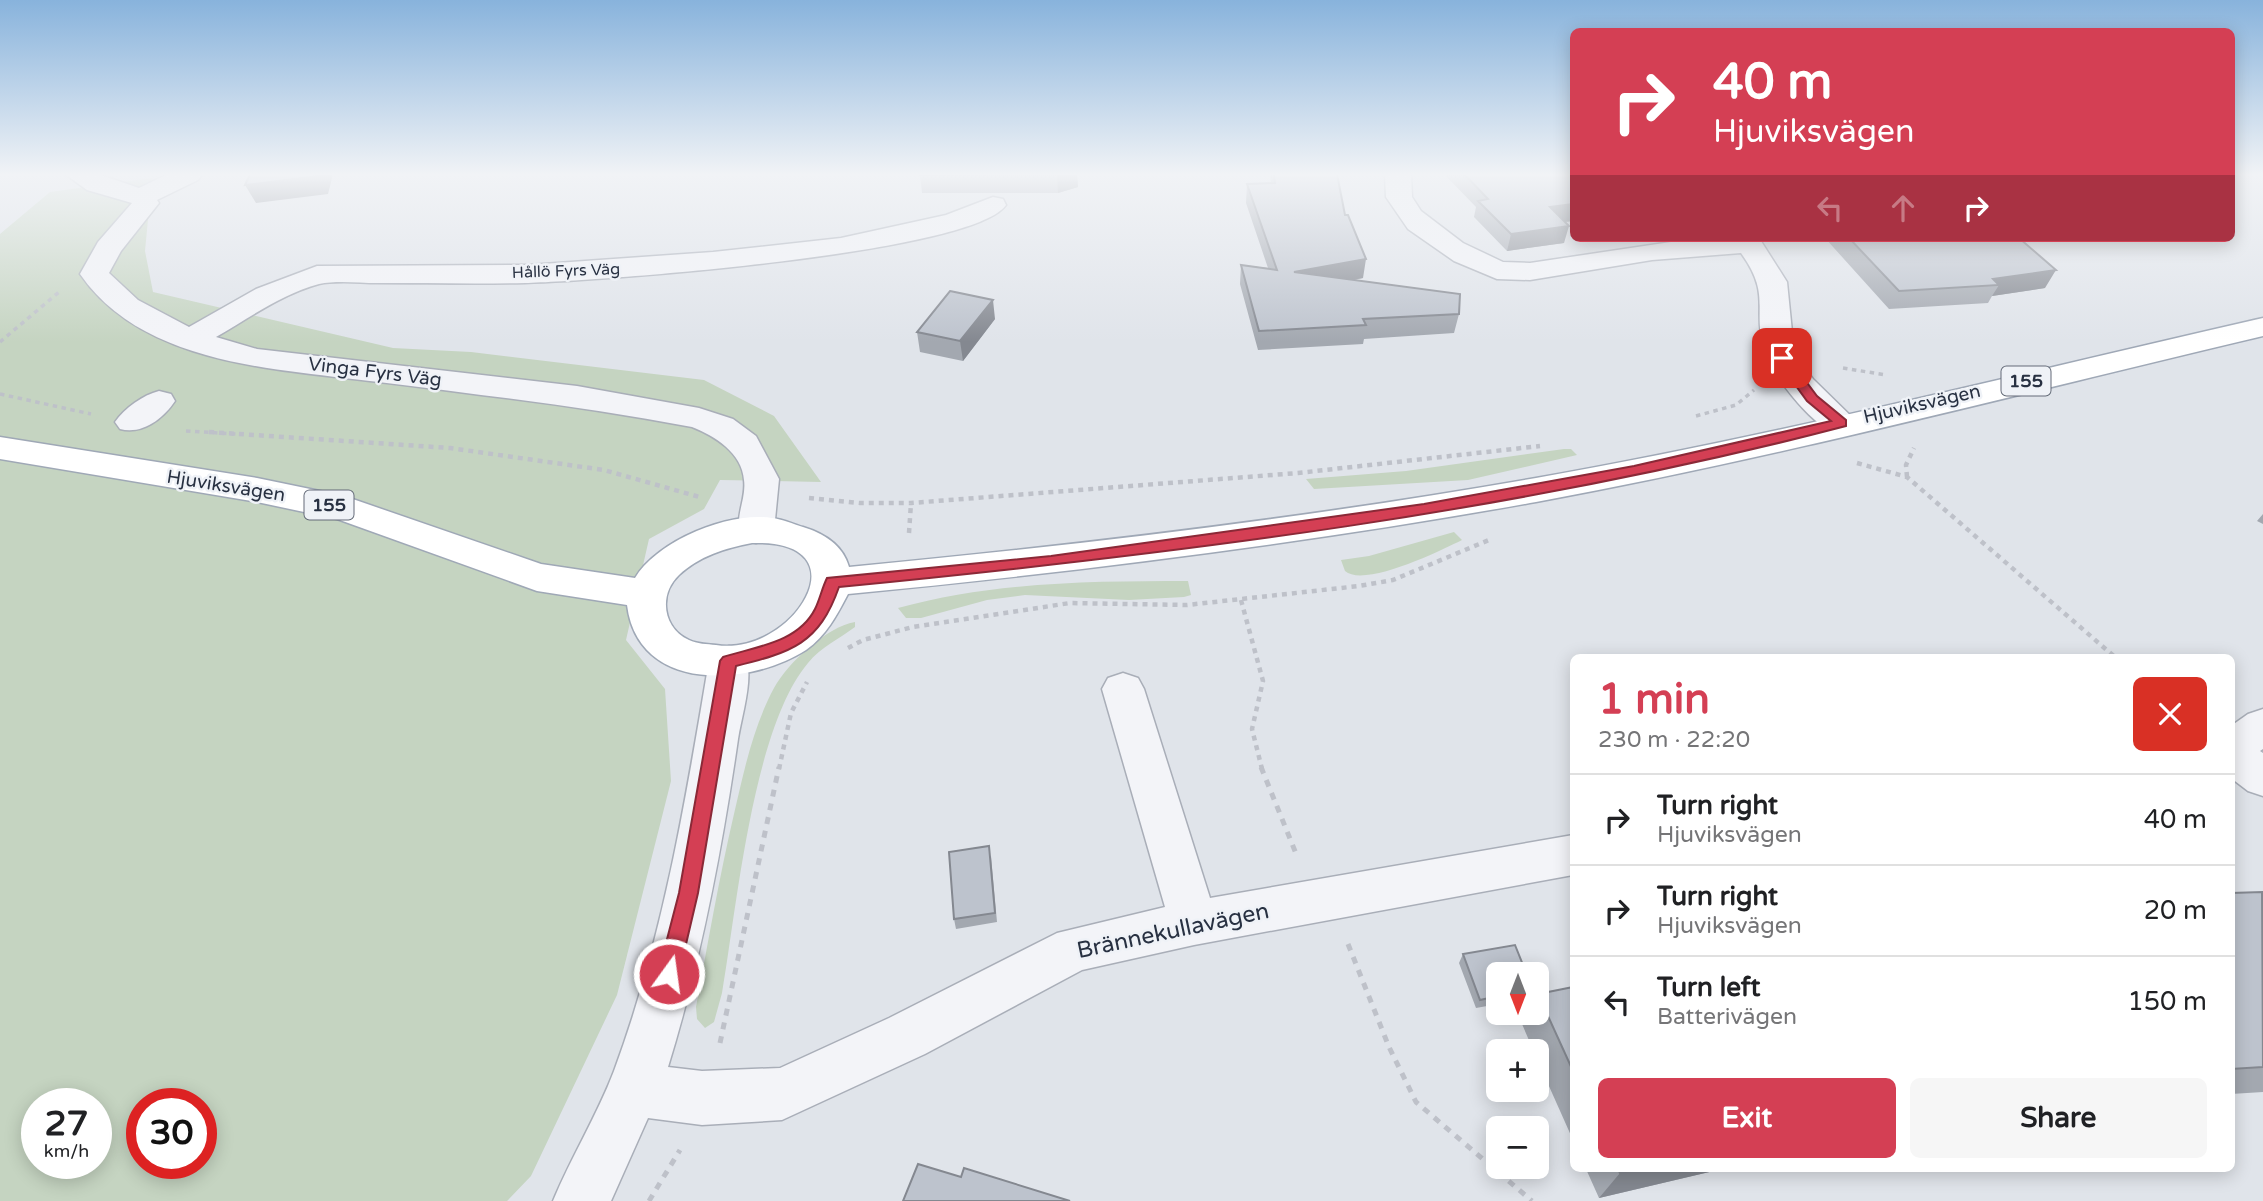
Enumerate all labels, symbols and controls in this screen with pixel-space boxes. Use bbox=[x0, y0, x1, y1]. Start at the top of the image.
text: 40 m bbox=[1713, 53, 1832, 112]
icon: right bbox=[1598, 56, 1689, 147]
text: Hjuviksvägen bbox=[1713, 113, 1914, 151]
icon: left bbox=[1811, 189, 1849, 227]
icon: ahead bbox=[1884, 189, 1922, 227]
icon: right bbox=[1957, 189, 1995, 227]
street label: Hållö Fyrs Väg bbox=[512, 259, 620, 283]
pin bbox=[1752, 328, 1812, 388]
icon: arrive bbox=[1763, 339, 1801, 377]
street label: Vinga Fyrs Väg bbox=[307, 353, 443, 391]
road number: 155 bbox=[2002, 366, 2050, 396]
street label: Hjuviksvägen bbox=[1861, 380, 1983, 428]
street label: Hjuviksvägen bbox=[165, 466, 287, 506]
road number: 155 bbox=[304, 490, 354, 520]
text: 1 min bbox=[1598, 674, 1710, 725]
button: close bbox=[2133, 677, 2207, 751]
text: 230 m · 22:20 bbox=[1598, 726, 1750, 754]
text: Turn right bbox=[1657, 790, 1778, 821]
icon: right bbox=[1598, 801, 1636, 839]
text: 40 m bbox=[2144, 804, 2207, 835]
text: Hjuviksvägen bbox=[1657, 821, 1802, 849]
text: Turn right bbox=[1657, 881, 1778, 912]
icon: right bbox=[1598, 892, 1636, 930]
text: 20 m bbox=[2144, 895, 2207, 926]
street label: Brännekullavägen bbox=[1074, 897, 1272, 965]
text: Hjuviksvägen bbox=[1657, 912, 1802, 940]
position arrow bbox=[632, 937, 706, 1011]
north arrow bbox=[1486, 962, 1549, 1026]
map controls bbox=[1486, 962, 1549, 1179]
text: Turn left bbox=[1657, 972, 1760, 1003]
icon: left bbox=[1598, 983, 1636, 1021]
text: 150 m bbox=[2127, 986, 2207, 1017]
text: Batterivägen bbox=[1657, 1003, 1797, 1031]
button: + bbox=[1486, 1039, 1549, 1102]
button: Exit bbox=[1598, 1078, 1896, 1158]
button: Share bbox=[1910, 1078, 2207, 1158]
speed limit sign: 30 bbox=[126, 1088, 217, 1179]
text: 27 bbox=[45, 1103, 88, 1145]
button: − bbox=[1486, 1116, 1549, 1179]
text: km/h bbox=[44, 1140, 89, 1162]

